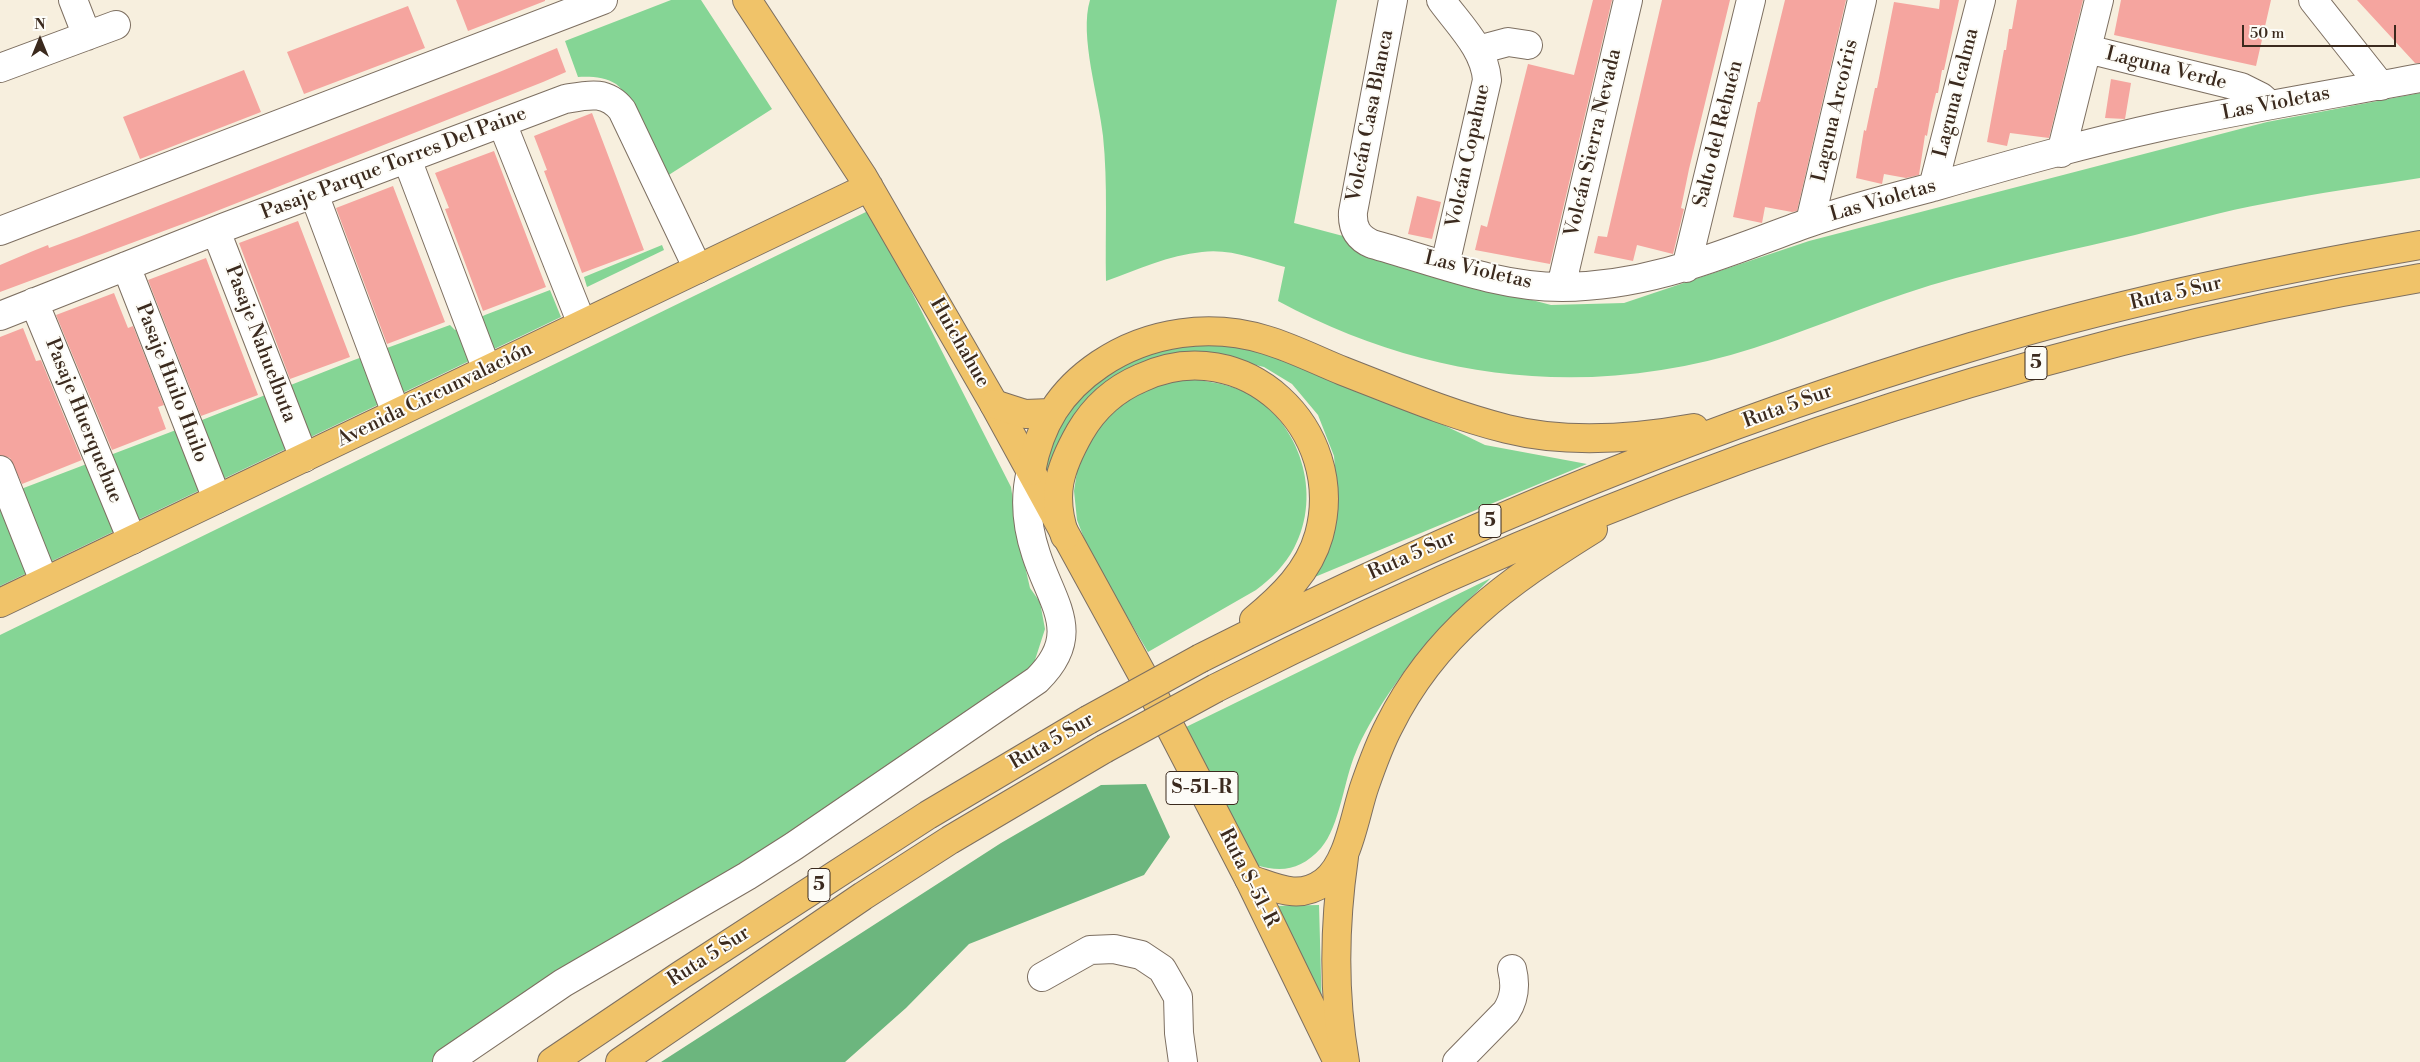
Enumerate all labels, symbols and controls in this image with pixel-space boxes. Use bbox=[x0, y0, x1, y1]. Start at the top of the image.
north arrow bbox=[15, 15, 65, 65]
scale bar bbox=[2245, 15, 2399, 47]
text: N bbox=[34, 16, 46, 34]
text: 50 m bbox=[2250, 24, 2284, 43]
street label: Laguna Icalma bbox=[1929, 26, 1985, 160]
street label: Volcán Casa Blanca bbox=[1343, 28, 1399, 204]
street label: Laguna Arcoíris bbox=[1808, 37, 1864, 185]
street label: Laguna Verde bbox=[2103, 42, 2229, 96]
street label: Volcán Sierra Nevada bbox=[1561, 47, 1627, 239]
street label: Salto del Rehuén bbox=[1689, 58, 1749, 210]
street label: Volcán Copahue bbox=[1442, 82, 1496, 230]
street label: Las Violetas bbox=[2220, 82, 2332, 126]
street label: Pasaje Parque Torres Del Paine bbox=[258, 102, 530, 226]
street label: Las Violetas bbox=[1827, 174, 1939, 228]
street label: Las Violetas bbox=[1422, 247, 1534, 295]
street label: Pasaje Nahuelbuta bbox=[219, 262, 301, 426]
street label: Ruta 5 Sur bbox=[2128, 272, 2224, 316]
street label: Huichahue bbox=[924, 294, 994, 392]
street label: Pasaje Huilo Huilo bbox=[130, 300, 212, 466]
street label: Pasaje Huerquehue bbox=[39, 335, 127, 507]
street label: Avenida Circunvalación bbox=[333, 337, 537, 453]
road number: 5 bbox=[2025, 346, 2047, 379]
street label: Ruta 5 Sur bbox=[1740, 380, 1836, 434]
road number: 5 bbox=[1479, 504, 1501, 538]
street label: Ruta 5 Sur bbox=[1364, 526, 1460, 586]
street label: Ruta 5 Sur bbox=[1006, 708, 1098, 776]
road number: S-51-R bbox=[1166, 771, 1238, 804]
street label: Ruta S-51-R bbox=[1213, 825, 1283, 931]
road number: 5 bbox=[808, 868, 830, 902]
street label: Ruta 5 Sur bbox=[663, 921, 755, 993]

